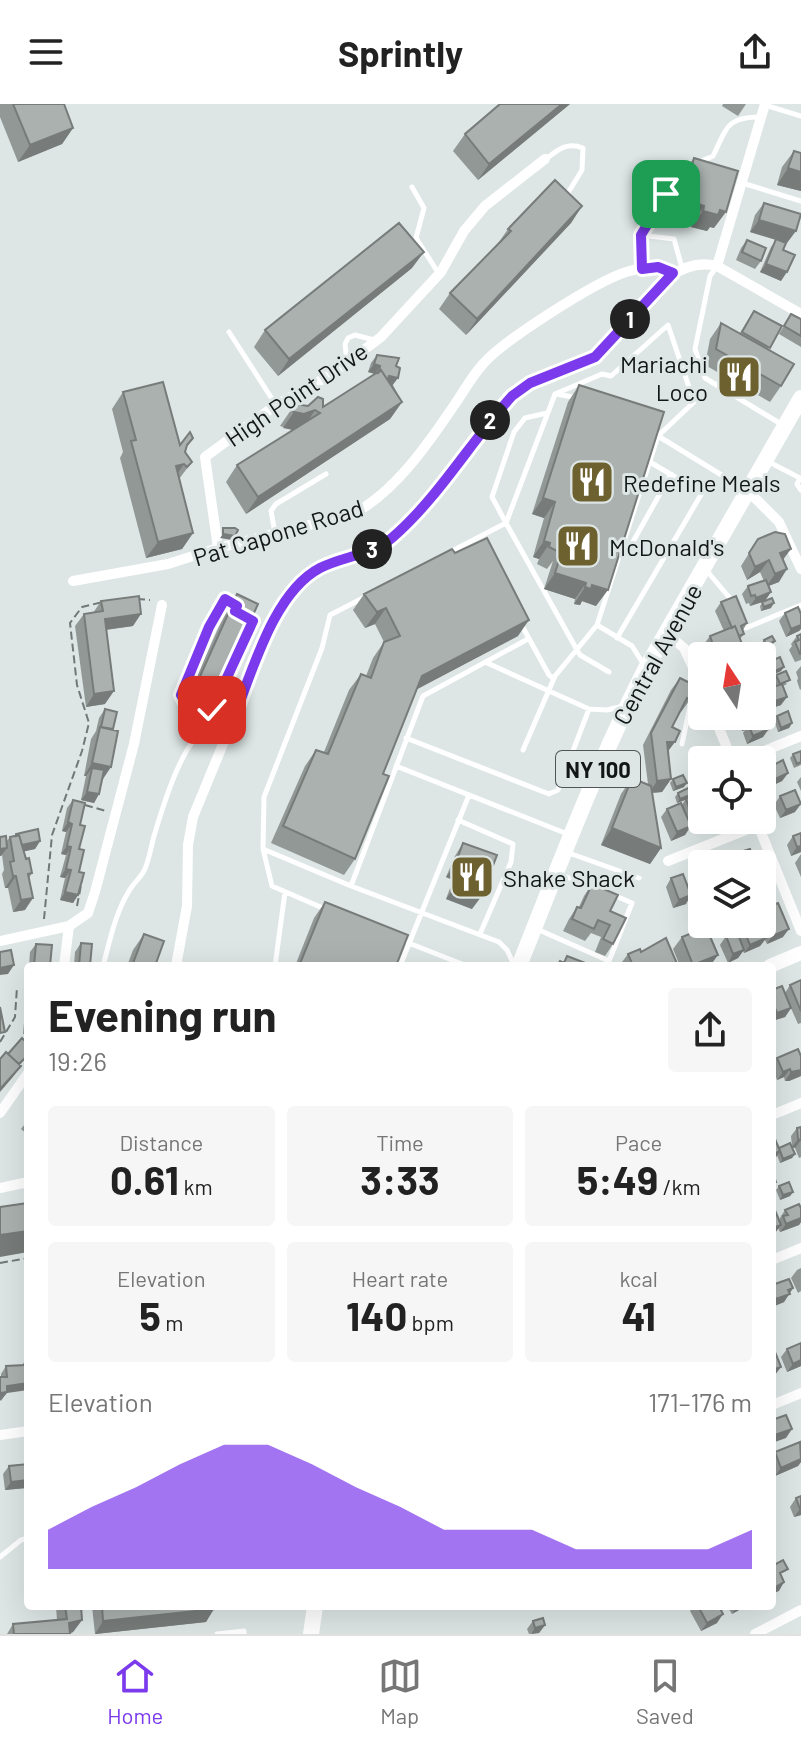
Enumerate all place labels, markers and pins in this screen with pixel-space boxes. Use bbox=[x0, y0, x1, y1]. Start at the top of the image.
pin bbox=[632, 160, 700, 228]
pin: 1 bbox=[610, 299, 650, 339]
place label: Mariachi Loco bbox=[620, 349, 708, 406]
restaurant icon: Mariachi Loco bbox=[715, 353, 763, 401]
pin: 2 bbox=[470, 400, 510, 440]
restaurant icon: Redefine Meals bbox=[568, 458, 616, 506]
place label: Redefine Meals bbox=[623, 468, 781, 497]
restaurant icon: McDonald's bbox=[554, 522, 602, 570]
pin: 3 bbox=[352, 529, 392, 569]
place label: McDonald's bbox=[609, 532, 724, 561]
pin bbox=[178, 676, 246, 744]
restaurant icon: Shake Shack bbox=[448, 853, 496, 901]
place label: Shake Shack bbox=[503, 863, 635, 892]

